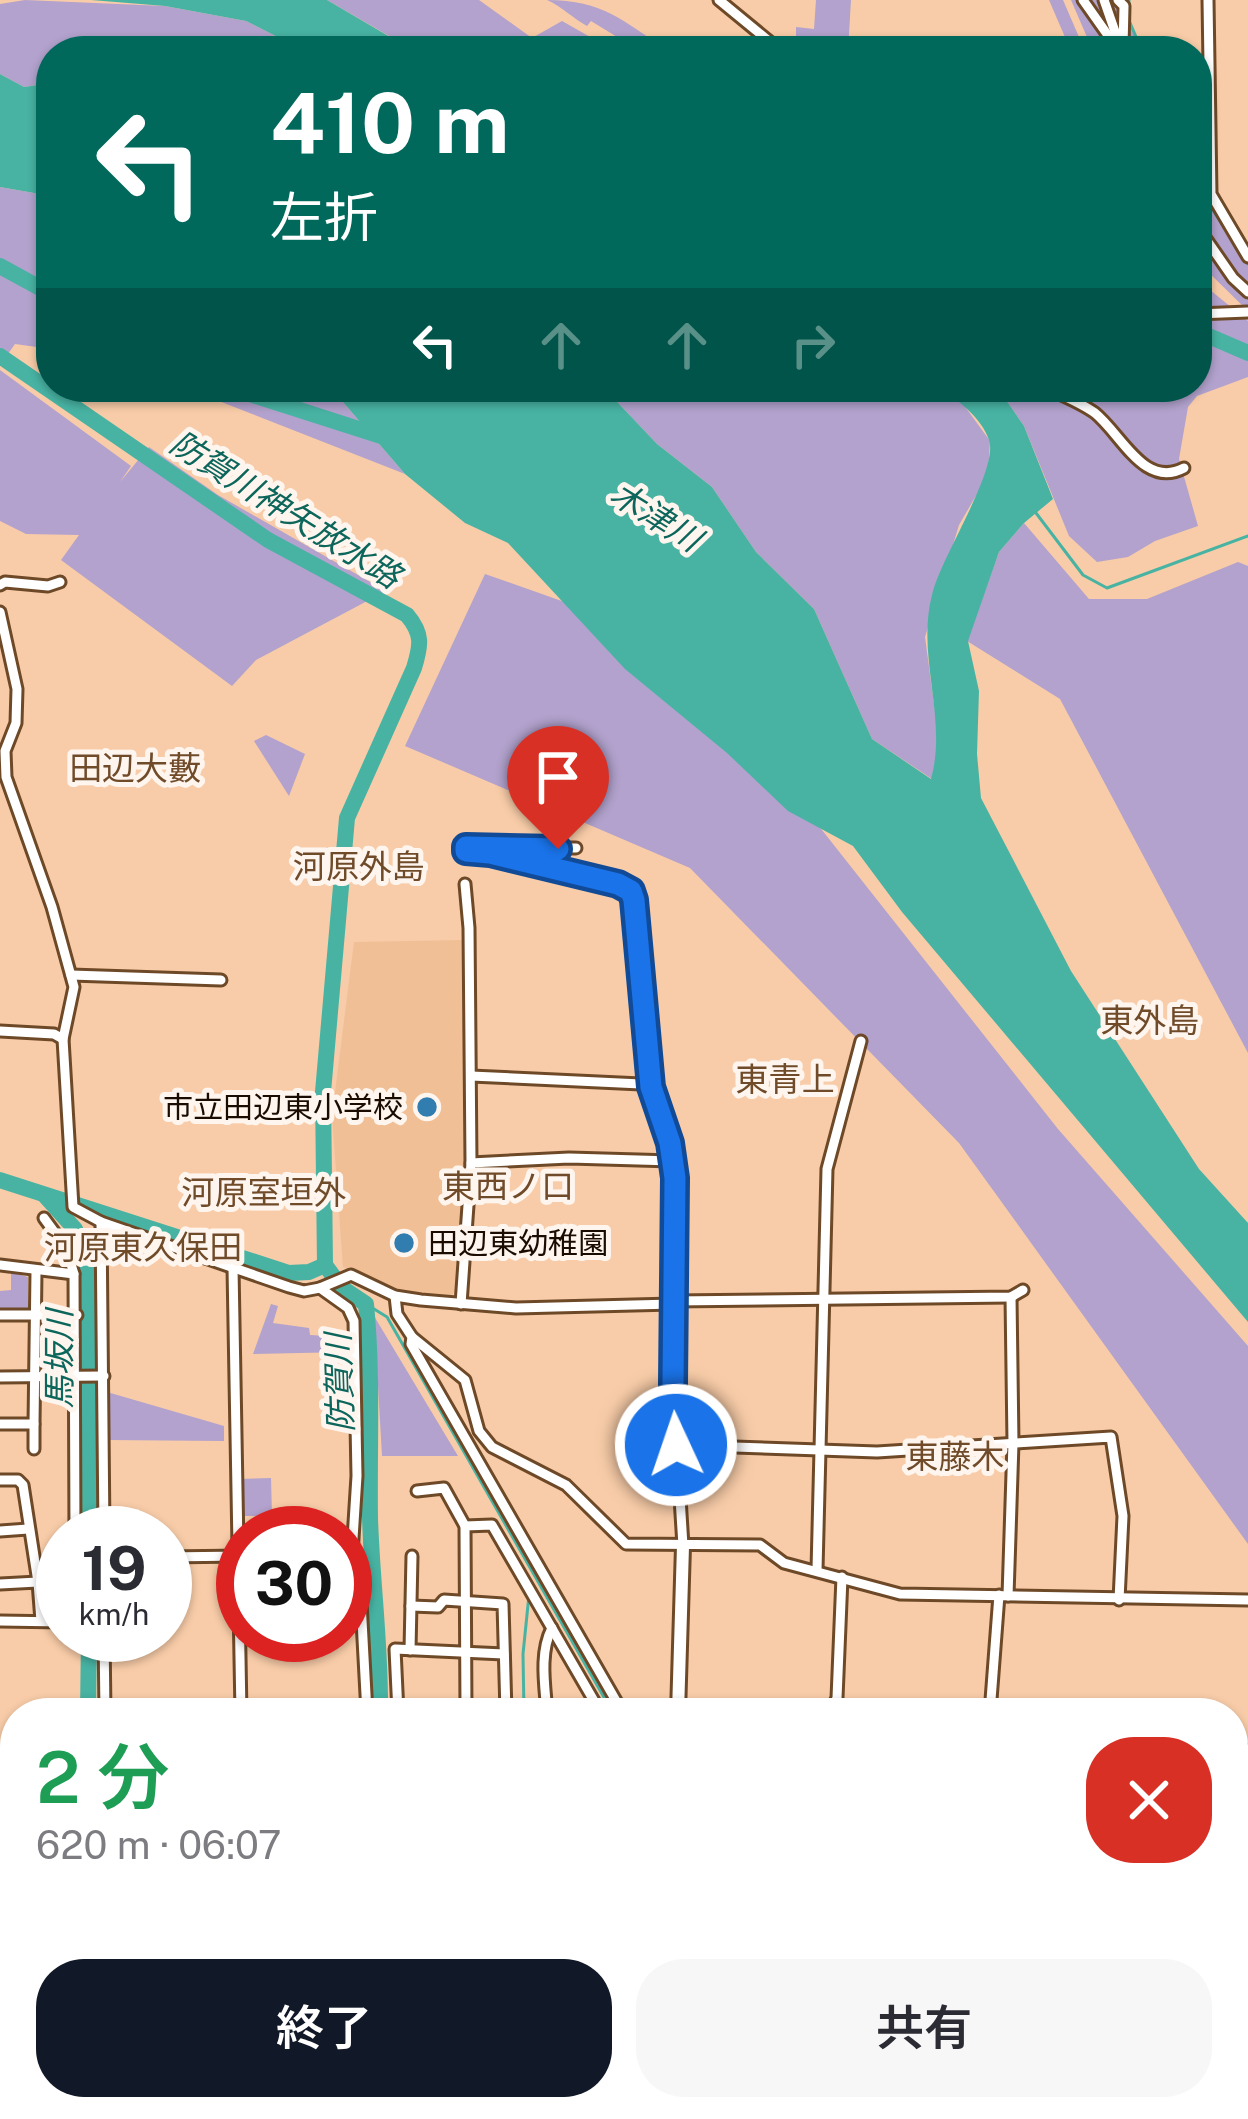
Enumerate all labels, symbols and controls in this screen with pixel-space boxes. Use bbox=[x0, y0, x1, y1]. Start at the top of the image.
text: 410 m bbox=[270, 73, 509, 172]
icon: left bbox=[72, 84, 228, 240]
text: 左折 bbox=[270, 186, 378, 249]
icon: left bbox=[402, 312, 468, 378]
icon: ahead bbox=[528, 312, 594, 378]
icon: ahead bbox=[654, 312, 720, 378]
icon: right bbox=[780, 312, 846, 378]
water label: 防賀川神矢放水路 bbox=[164, 423, 411, 597]
water label: 木津川 bbox=[604, 474, 711, 560]
pin bbox=[507, 726, 609, 849]
icon: arrive bbox=[525, 744, 591, 810]
district label: 田辺大藪 bbox=[69, 749, 201, 787]
district label: 河原外島 bbox=[293, 847, 425, 885]
district label: 東外島 bbox=[1101, 1001, 1200, 1039]
district label: 東青上 bbox=[736, 1060, 835, 1098]
place label: 市立田辺東小学校 bbox=[163, 1089, 403, 1125]
marker: 市立田辺東小学校 bbox=[414, 1094, 440, 1120]
district label: 東西ノ口 bbox=[442, 1167, 574, 1205]
district label: 河原室垣外 bbox=[182, 1173, 347, 1211]
place label: 田辺東幼稚園 bbox=[428, 1225, 608, 1261]
district label: 河原東久保田 bbox=[44, 1228, 242, 1266]
marker: 田辺東幼稚園 bbox=[391, 1230, 417, 1256]
water label: 馬坂川 bbox=[40, 1307, 78, 1409]
water label: 防賀川 bbox=[318, 1330, 360, 1433]
position arrow bbox=[613, 1382, 739, 1508]
district label: 東藤木 bbox=[906, 1437, 1005, 1475]
speed limit sign: 30 bbox=[216, 1506, 372, 1662]
text: 19 bbox=[81, 1533, 147, 1604]
text: km/h bbox=[79, 1596, 149, 1632]
text: 2 分 bbox=[36, 1735, 169, 1819]
button: close bbox=[1086, 1737, 1212, 1863]
text: 620 m · 06:07 bbox=[36, 1822, 282, 1868]
button: 終了 bbox=[36, 1959, 612, 2097]
button: 共有 bbox=[636, 1959, 1212, 2097]

